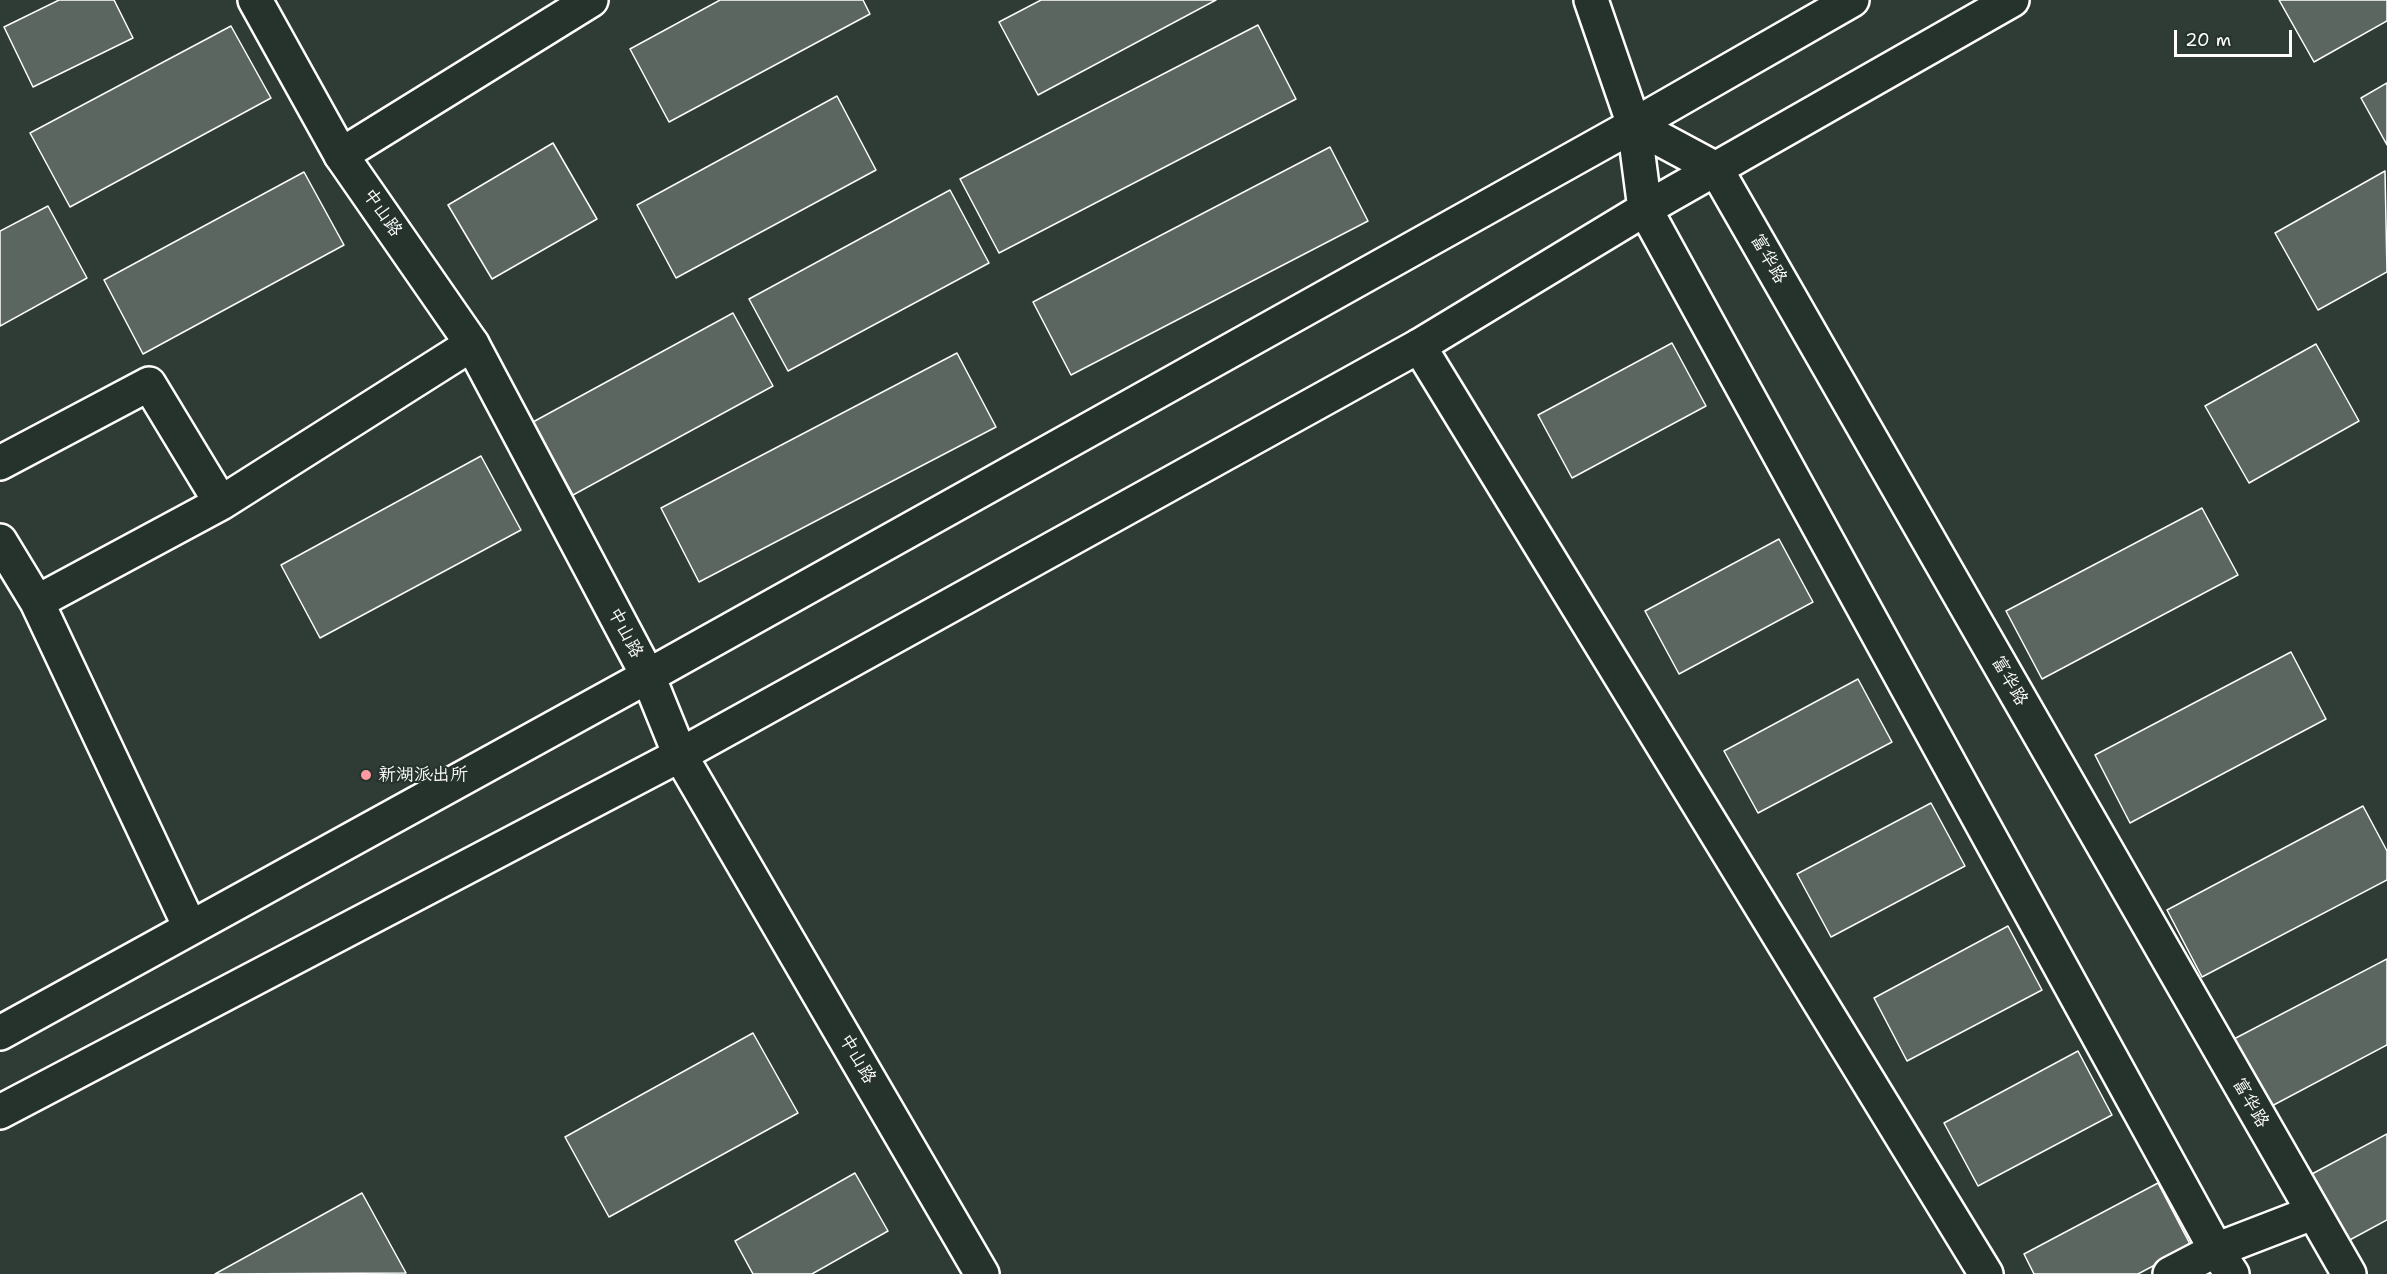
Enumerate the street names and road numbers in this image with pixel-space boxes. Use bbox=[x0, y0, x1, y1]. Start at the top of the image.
street label: 中山路 bbox=[358, 185, 406, 241]
street label: 富华路 bbox=[1745, 230, 1791, 288]
street label: 中山路 bbox=[603, 604, 647, 662]
street label: 富华路 bbox=[1986, 652, 2032, 710]
street label: 中山路 bbox=[834, 1030, 880, 1088]
street label: 富华路 bbox=[2227, 1074, 2273, 1132]

